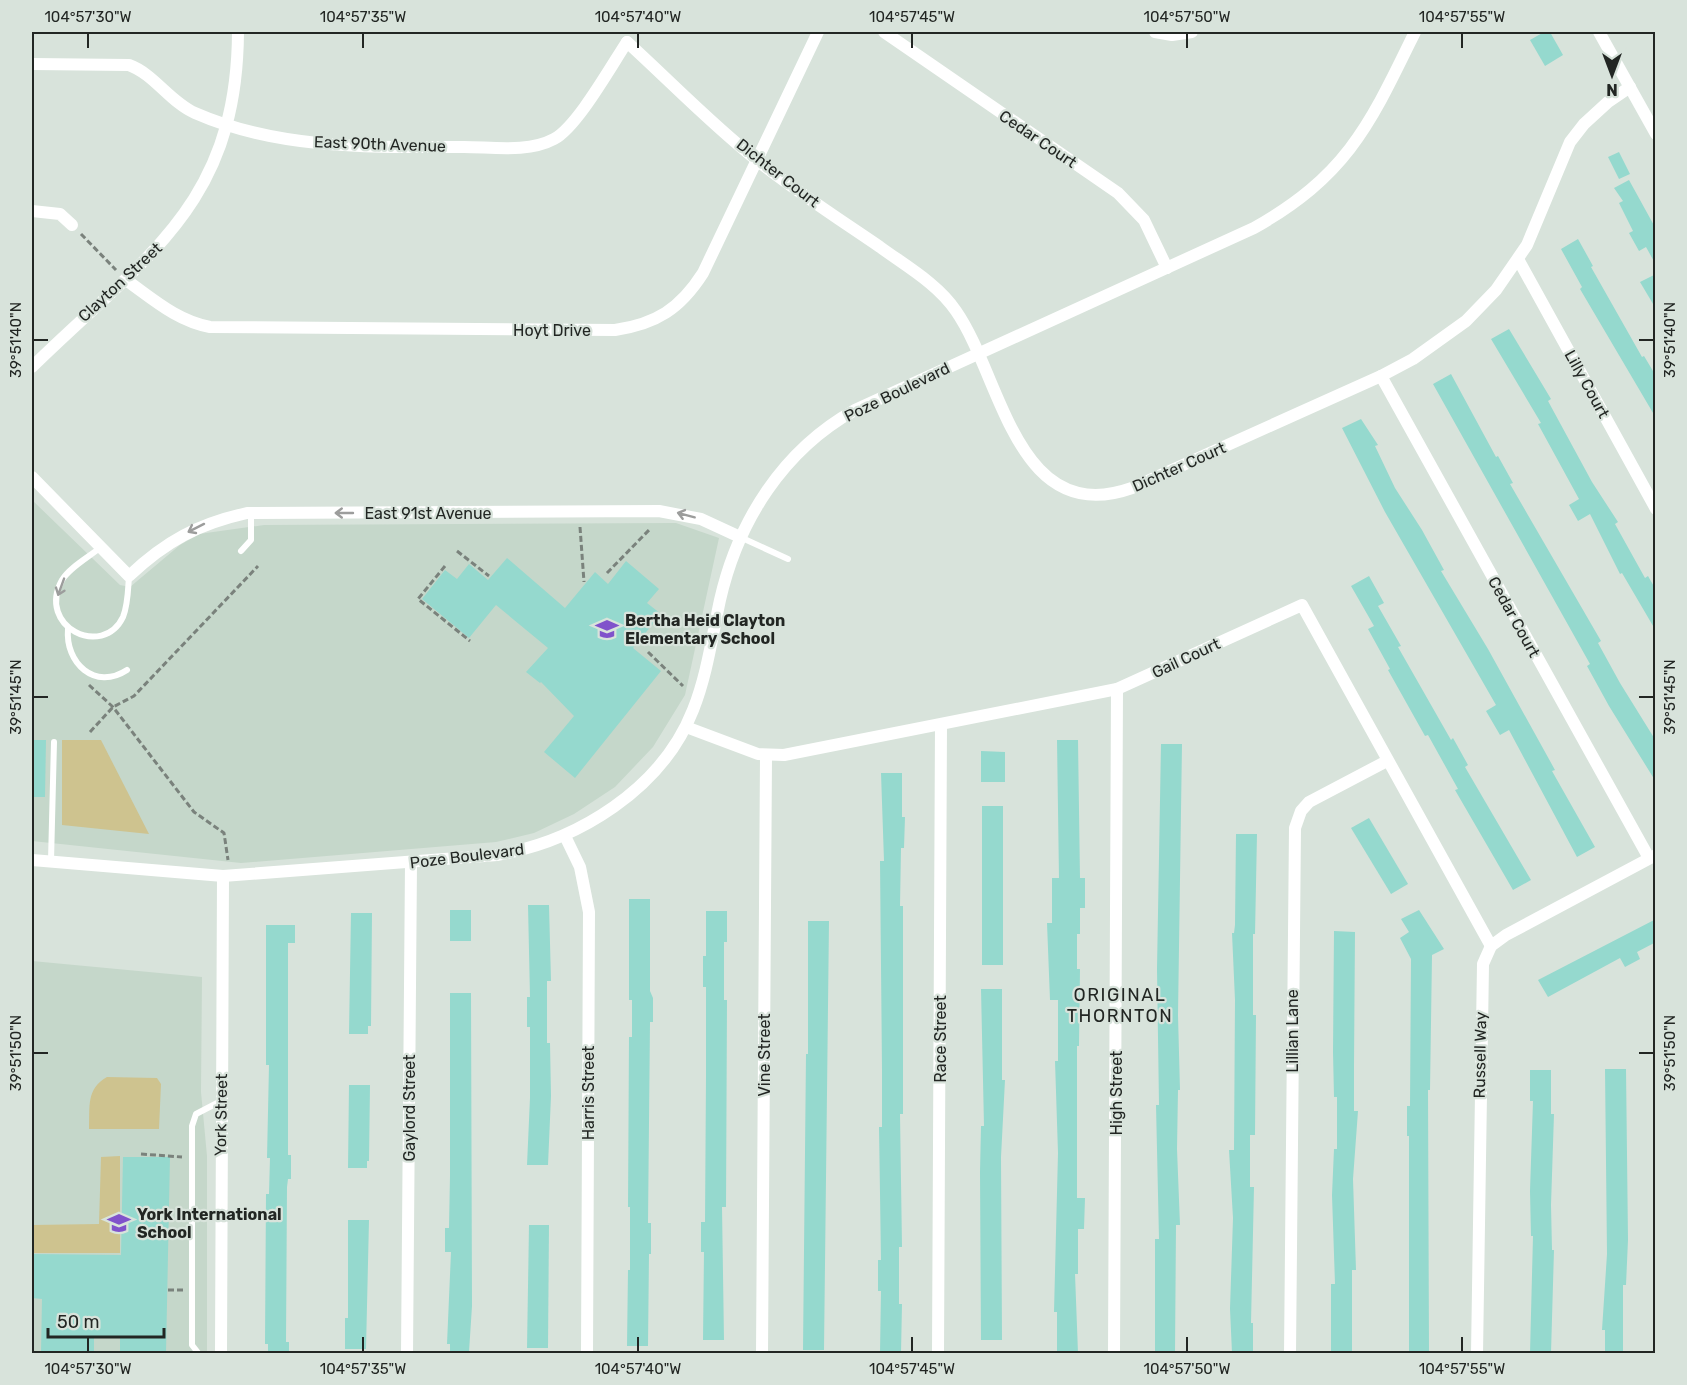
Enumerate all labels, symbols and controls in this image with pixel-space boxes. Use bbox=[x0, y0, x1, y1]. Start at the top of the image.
text: 104°57'30"W bbox=[44, 8, 132, 26]
text: 104°57'35"W bbox=[320, 8, 406, 26]
text: 104°57'40"W bbox=[595, 8, 681, 26]
text: 104°57'45"W bbox=[869, 8, 955, 26]
text: 104°57'50"W bbox=[1143, 8, 1231, 26]
text: 104°57'55"W bbox=[1419, 8, 1505, 26]
north arrow bbox=[1582, 45, 1642, 105]
text: N bbox=[1606, 80, 1618, 99]
street label: Cedar Court bbox=[996, 106, 1080, 172]
street label: East 90th Avenue bbox=[314, 132, 446, 156]
street label: Dichter Court bbox=[733, 135, 823, 211]
street label: Clayton Street bbox=[74, 238, 166, 326]
text: 39°51'40"N bbox=[7, 302, 25, 378]
text: 39°51'40"N bbox=[1661, 302, 1679, 378]
street label: Hoyt Drive bbox=[513, 321, 591, 340]
street label: Lilly Court bbox=[1561, 347, 1613, 421]
street label: Poze Boulevard bbox=[841, 358, 953, 426]
street label: Dichter Court bbox=[1129, 438, 1229, 496]
street label: East 91st Avenue bbox=[364, 504, 492, 523]
one-way arrow bbox=[335, 507, 355, 519]
one-way arrow bbox=[677, 509, 696, 520]
one-way arrow bbox=[187, 523, 205, 535]
street label: Cedar Court bbox=[1484, 573, 1544, 661]
one-way arrow bbox=[54, 577, 65, 596]
place label: Bertha Heid Clayton Elementary School bbox=[625, 611, 785, 648]
school or university icon: Bertha Heid Clayton Elementary School bbox=[594, 616, 620, 642]
street label: Gail Court bbox=[1149, 634, 1223, 682]
text: 39°51'45"N bbox=[7, 659, 25, 735]
text: 39°51'45"N bbox=[1661, 659, 1679, 735]
street label: Poze Boulevard bbox=[409, 840, 525, 872]
district label: ORIGINAL THORNTON bbox=[1067, 984, 1173, 1027]
street label: Lillian Lane bbox=[1283, 989, 1302, 1073]
street label: Race Street bbox=[931, 995, 950, 1083]
street label: Russell Way bbox=[1470, 1011, 1490, 1099]
street label: Vine Street bbox=[755, 1013, 774, 1097]
text: 39°51'50"N bbox=[7, 1015, 25, 1091]
text: 39°51'50"N bbox=[1661, 1015, 1679, 1091]
street label: Harris Street bbox=[579, 1046, 598, 1140]
street label: High Street bbox=[1107, 1051, 1126, 1135]
street label: Gaylord Street bbox=[400, 1054, 419, 1162]
street label: York Street bbox=[211, 1074, 231, 1156]
place label: York International School bbox=[137, 1205, 282, 1242]
school or university icon: York International School bbox=[106, 1210, 132, 1236]
scale bar bbox=[48, 1301, 164, 1339]
text: 50 m bbox=[57, 1311, 100, 1333]
text: 104°57'30"W bbox=[44, 1360, 132, 1378]
text: 104°57'35"W bbox=[320, 1360, 406, 1378]
text: 104°57'40"W bbox=[595, 1360, 681, 1378]
text: 104°57'45"W bbox=[869, 1360, 955, 1378]
text: 104°57'50"W bbox=[1143, 1360, 1231, 1378]
text: 104°57'55"W bbox=[1419, 1360, 1505, 1378]

